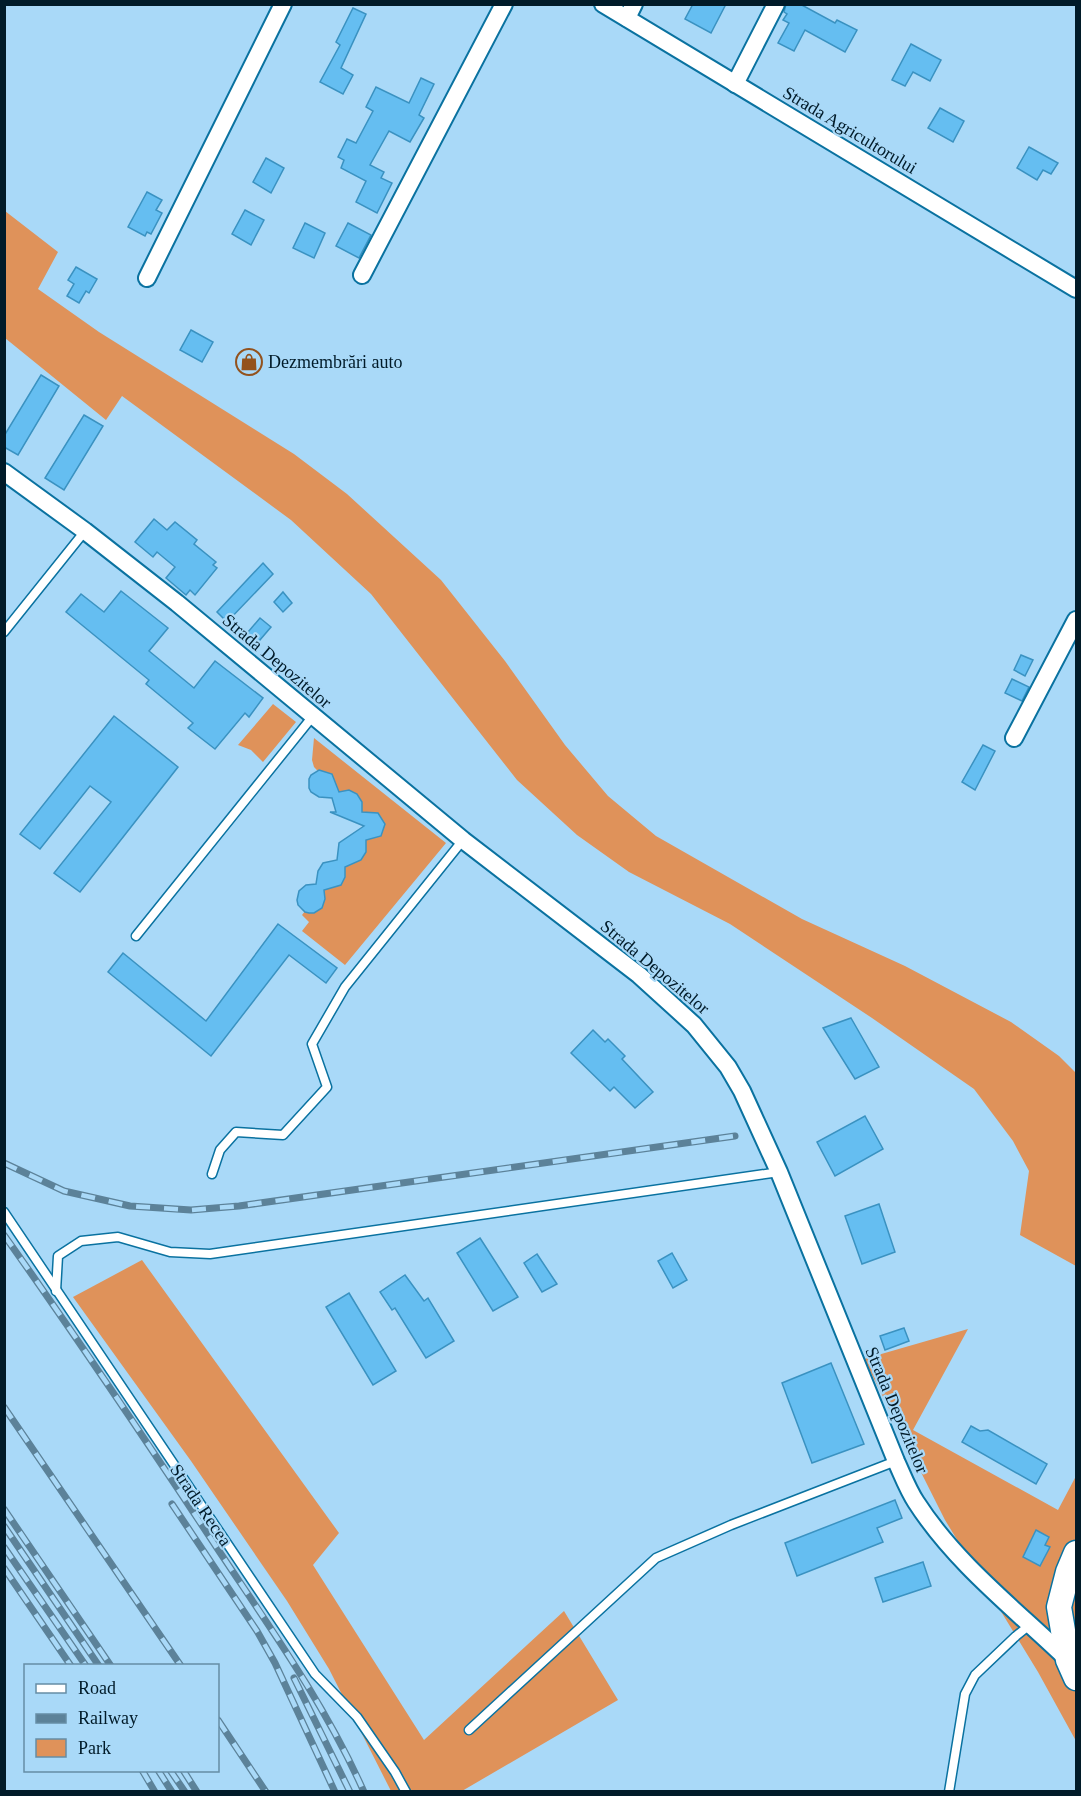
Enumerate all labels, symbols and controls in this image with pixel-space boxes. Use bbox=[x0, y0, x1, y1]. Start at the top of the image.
street label: Strada Agricultorului bbox=[779, 82, 921, 178]
shop icon: Dezmembrări auto bbox=[234, 347, 264, 377]
place label: Dezmembrări auto bbox=[268, 352, 402, 372]
street label: Strada Depozitelor bbox=[219, 610, 335, 712]
street label: Strada Depozitelor bbox=[597, 916, 713, 1018]
street label: Strada Depozitelor bbox=[861, 1344, 933, 1476]
street label: Strada Recea bbox=[166, 1460, 236, 1550]
legend bbox=[24, 1664, 219, 1772]
text: Road bbox=[78, 1678, 116, 1698]
text: Railway bbox=[78, 1708, 138, 1728]
text: Park bbox=[78, 1738, 111, 1758]

